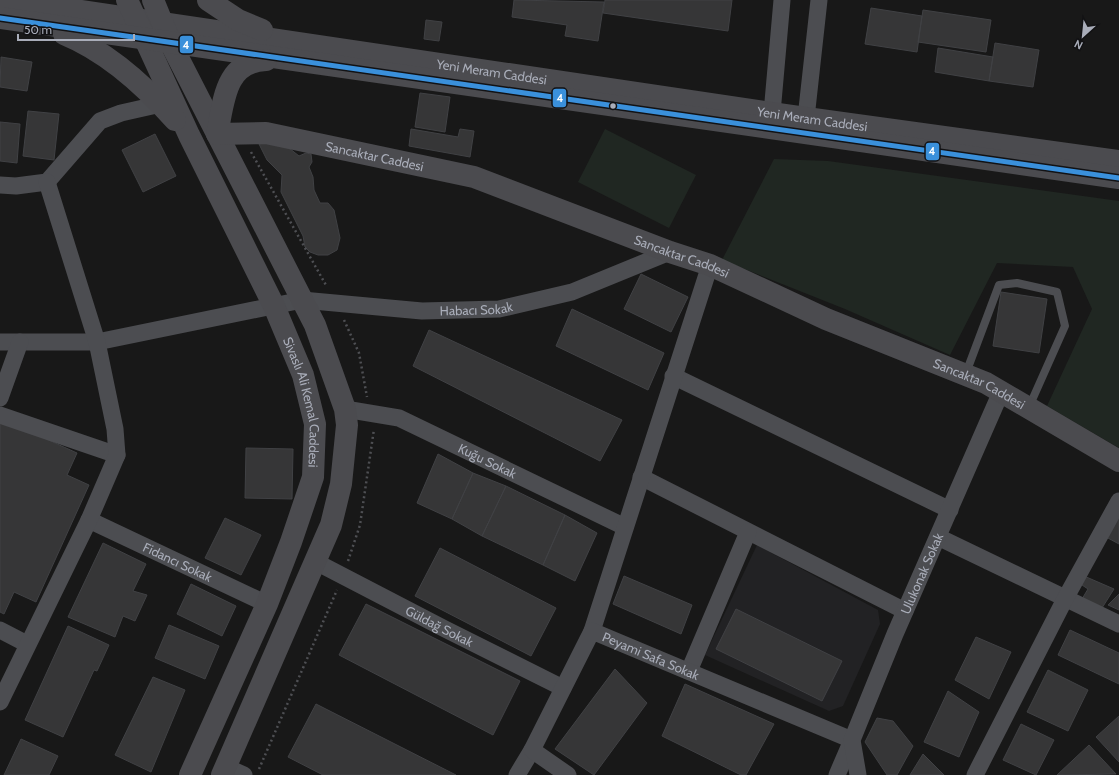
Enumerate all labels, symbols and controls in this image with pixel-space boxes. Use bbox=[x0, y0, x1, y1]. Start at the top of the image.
scale bar bbox=[18, 16, 134, 42]
north arrow bbox=[1063, 16, 1103, 56]
text: 50 m bbox=[24, 22, 52, 37]
line badge: 4 bbox=[179, 35, 194, 54]
text: N bbox=[1072, 37, 1085, 53]
text: 4 bbox=[183, 38, 190, 52]
street label: Yeni Meram Caddesi bbox=[435, 55, 548, 88]
line badge: 4 bbox=[552, 88, 567, 108]
text: 4 bbox=[557, 91, 564, 105]
unlabelled marker bbox=[608, 101, 618, 111]
street label: Yeni Meram Caddesi bbox=[755, 103, 868, 134]
street label: Sancaktar Caddesi bbox=[324, 138, 425, 174]
line badge: 4 bbox=[925, 142, 940, 161]
text: 4 bbox=[929, 144, 936, 158]
street label: Sancaktar Caddesi bbox=[632, 231, 732, 281]
street label: Habacı Sokak bbox=[440, 298, 514, 319]
street label: Sivaslı Ali Kemal Caddesi bbox=[280, 334, 323, 468]
street label: Sancaktar Caddesi bbox=[931, 355, 1028, 412]
street label: Kuğu Sokak bbox=[456, 440, 519, 482]
street label: Ulukonak Sokak bbox=[897, 530, 946, 616]
street label: Fidancı Sokak bbox=[141, 539, 215, 585]
street label: Güldağ Sokak bbox=[403, 602, 476, 650]
street label: Peyami Safa Sokak bbox=[600, 628, 702, 683]

